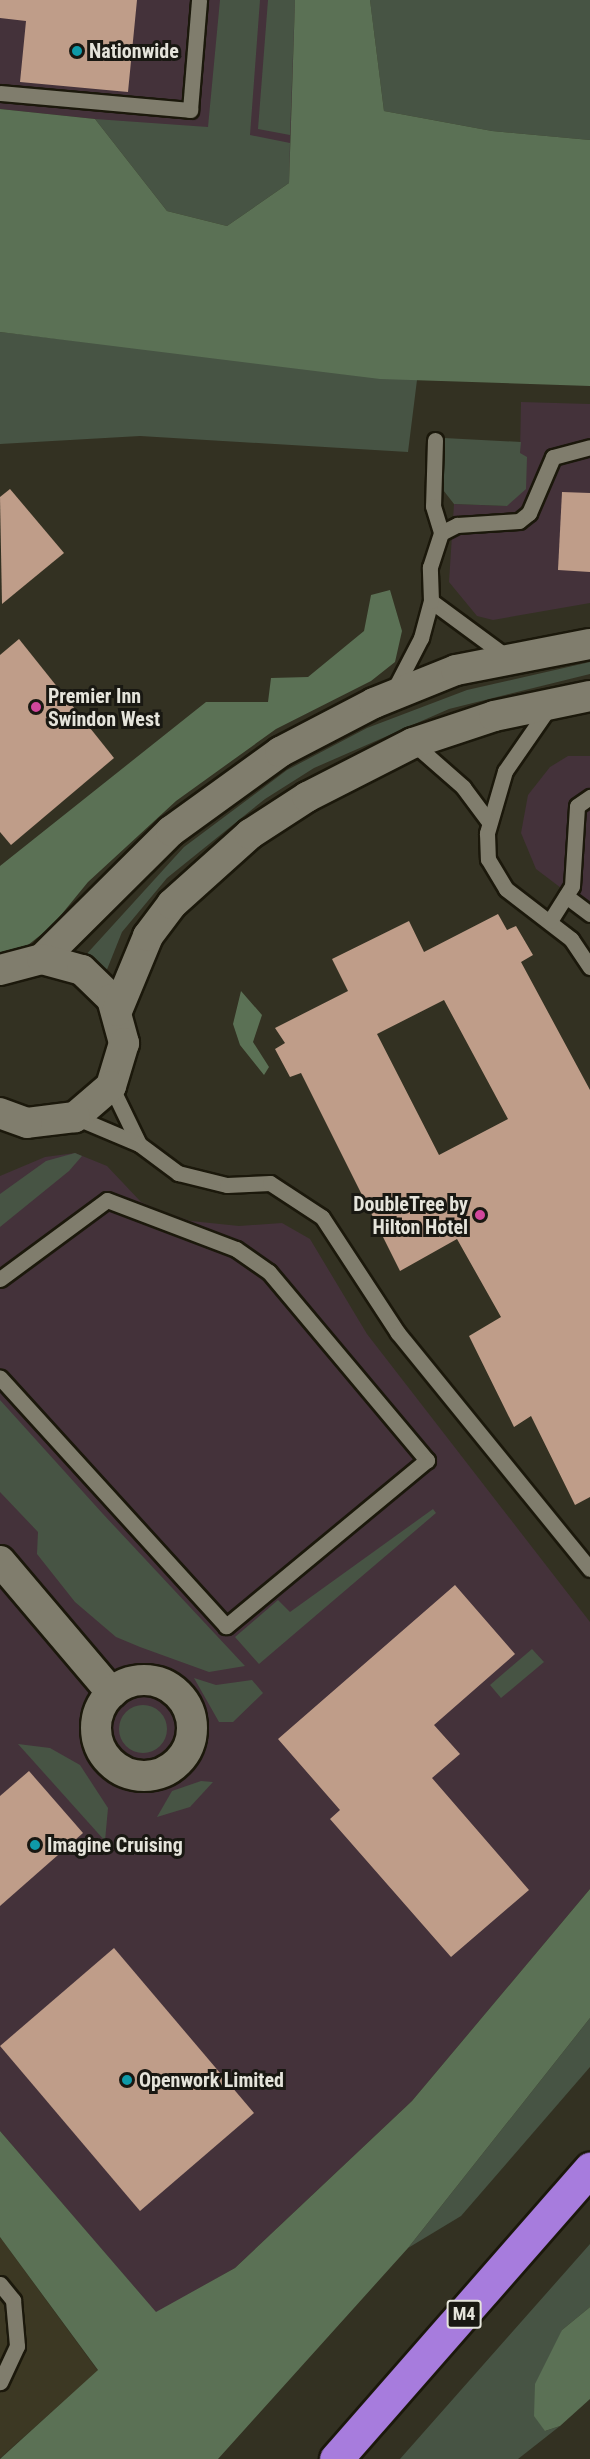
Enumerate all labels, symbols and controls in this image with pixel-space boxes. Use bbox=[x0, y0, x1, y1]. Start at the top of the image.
place label: Nationwide bbox=[89, 39, 179, 63]
marker: Nationwide bbox=[70, 44, 84, 58]
place label: Premier Inn Swindon West bbox=[48, 684, 160, 731]
marker: Premier Inn Swindon West bbox=[29, 700, 43, 714]
place label: DoubleTree by Hilton Hotel bbox=[353, 1192, 468, 1239]
marker: DoubleTree by Hilton Hotel bbox=[473, 1208, 487, 1222]
place label: Imagine Cruising bbox=[47, 1833, 183, 1857]
marker: Imagine Cruising bbox=[28, 1838, 42, 1852]
place label: Openwork Limited bbox=[139, 2068, 284, 2092]
marker: Openwork Limited bbox=[120, 2073, 134, 2087]
road number: M4 bbox=[446, 2299, 482, 2329]

